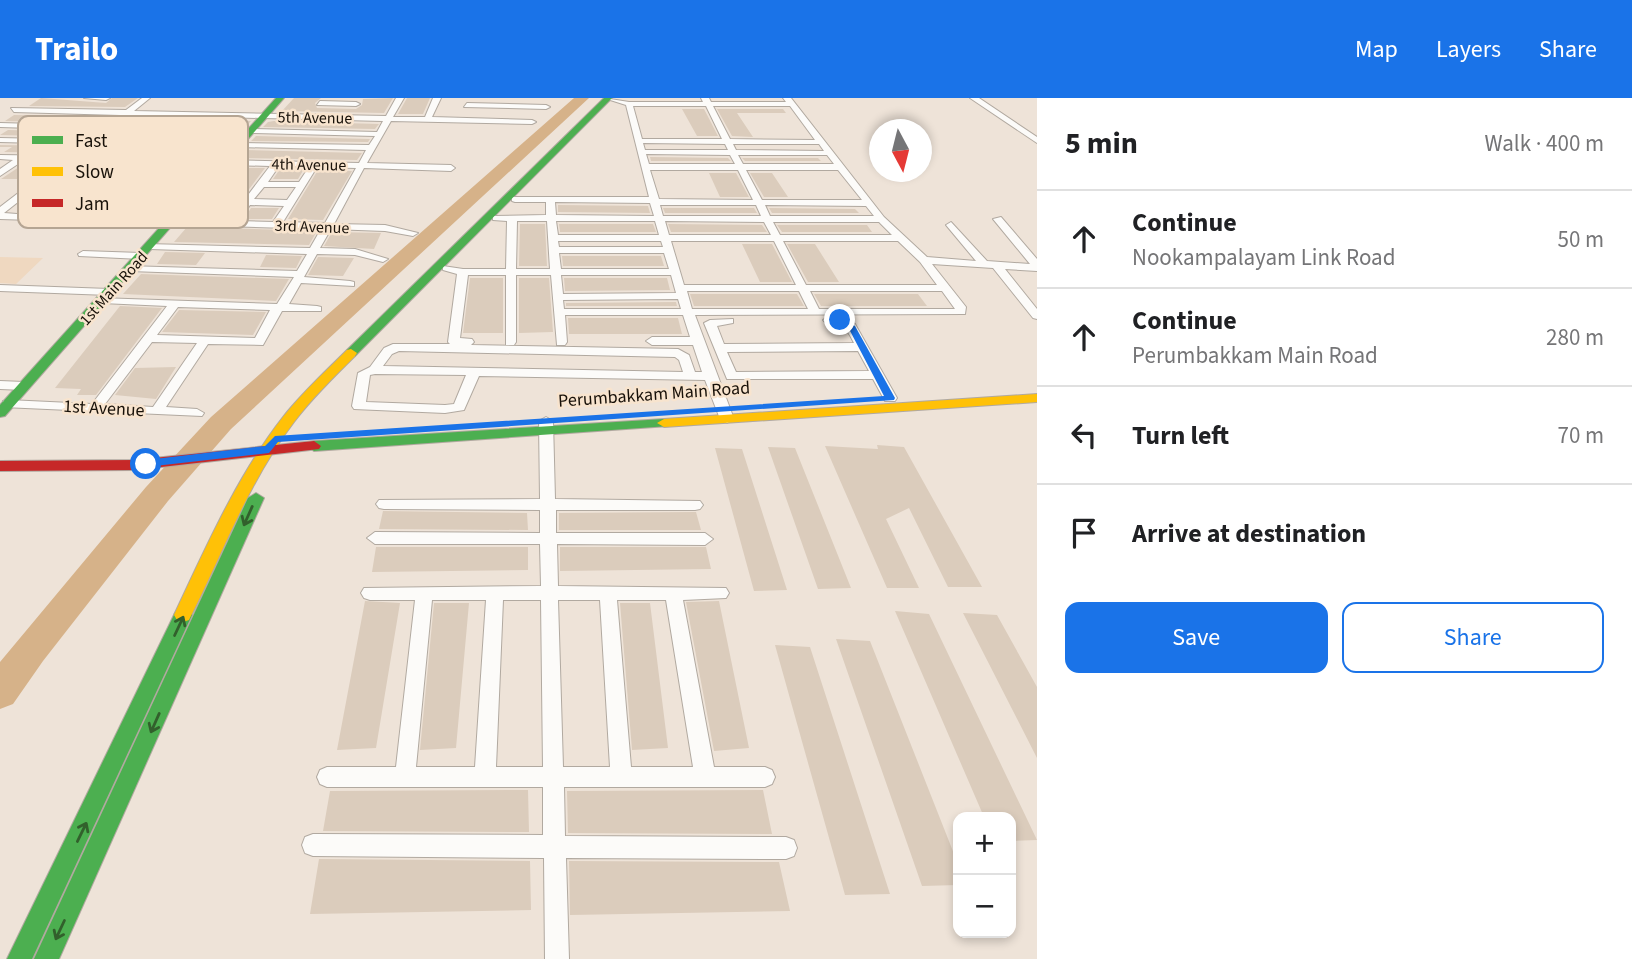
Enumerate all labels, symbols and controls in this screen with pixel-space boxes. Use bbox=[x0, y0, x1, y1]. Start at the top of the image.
text: Trailo bbox=[35, 26, 118, 73]
text: Map bbox=[1355, 32, 1398, 67]
text: Layers bbox=[1436, 32, 1501, 67]
text: Share bbox=[1539, 32, 1597, 67]
street label: 5th Avenue bbox=[278, 106, 353, 130]
legend bbox=[18, 116, 248, 228]
north arrow bbox=[869, 119, 932, 182]
text: 5 min bbox=[1065, 122, 1138, 165]
text: Walk · 400 m bbox=[1485, 127, 1604, 160]
text: Fast bbox=[75, 128, 108, 155]
street label: 4th Avenue bbox=[272, 153, 347, 177]
text: Slow bbox=[75, 159, 114, 186]
text: Jam bbox=[75, 191, 109, 218]
text: Continue bbox=[1132, 204, 1237, 241]
street label: 3rd Avenue bbox=[274, 215, 350, 239]
icon: ahead bbox=[1065, 220, 1103, 258]
text: 50 m bbox=[1557, 223, 1604, 256]
text: Nookampalayam Link Road bbox=[1132, 241, 1395, 274]
street label: 1st Main Road bbox=[74, 247, 153, 331]
text: Continue bbox=[1132, 302, 1237, 339]
route end bbox=[824, 304, 855, 335]
icon: ahead bbox=[1065, 318, 1103, 356]
text: 280 m bbox=[1546, 321, 1604, 354]
text: Perumbakkam Main Road bbox=[1132, 339, 1378, 372]
street label: Perumbakkam Main Road bbox=[557, 375, 751, 414]
street label: 1st Avenue bbox=[63, 394, 145, 423]
icon: left bbox=[1065, 416, 1103, 454]
text: Turn left bbox=[1132, 417, 1229, 454]
text: 70 m bbox=[1557, 419, 1604, 452]
route start bbox=[130, 448, 161, 479]
one-way arrow bbox=[241, 505, 254, 526]
icon: arrive bbox=[1065, 514, 1103, 552]
text: Arrive at destination bbox=[1132, 515, 1366, 552]
button: Save bbox=[1065, 602, 1328, 673]
button: Share bbox=[1342, 602, 1604, 673]
one-way arrow bbox=[173, 616, 186, 637]
one-way arrow bbox=[148, 712, 161, 733]
map controls bbox=[953, 812, 1016, 938]
button: + bbox=[953, 812, 1016, 875]
one-way arrow bbox=[75, 822, 89, 843]
button: − bbox=[953, 875, 1016, 938]
one-way arrow bbox=[53, 919, 66, 940]

